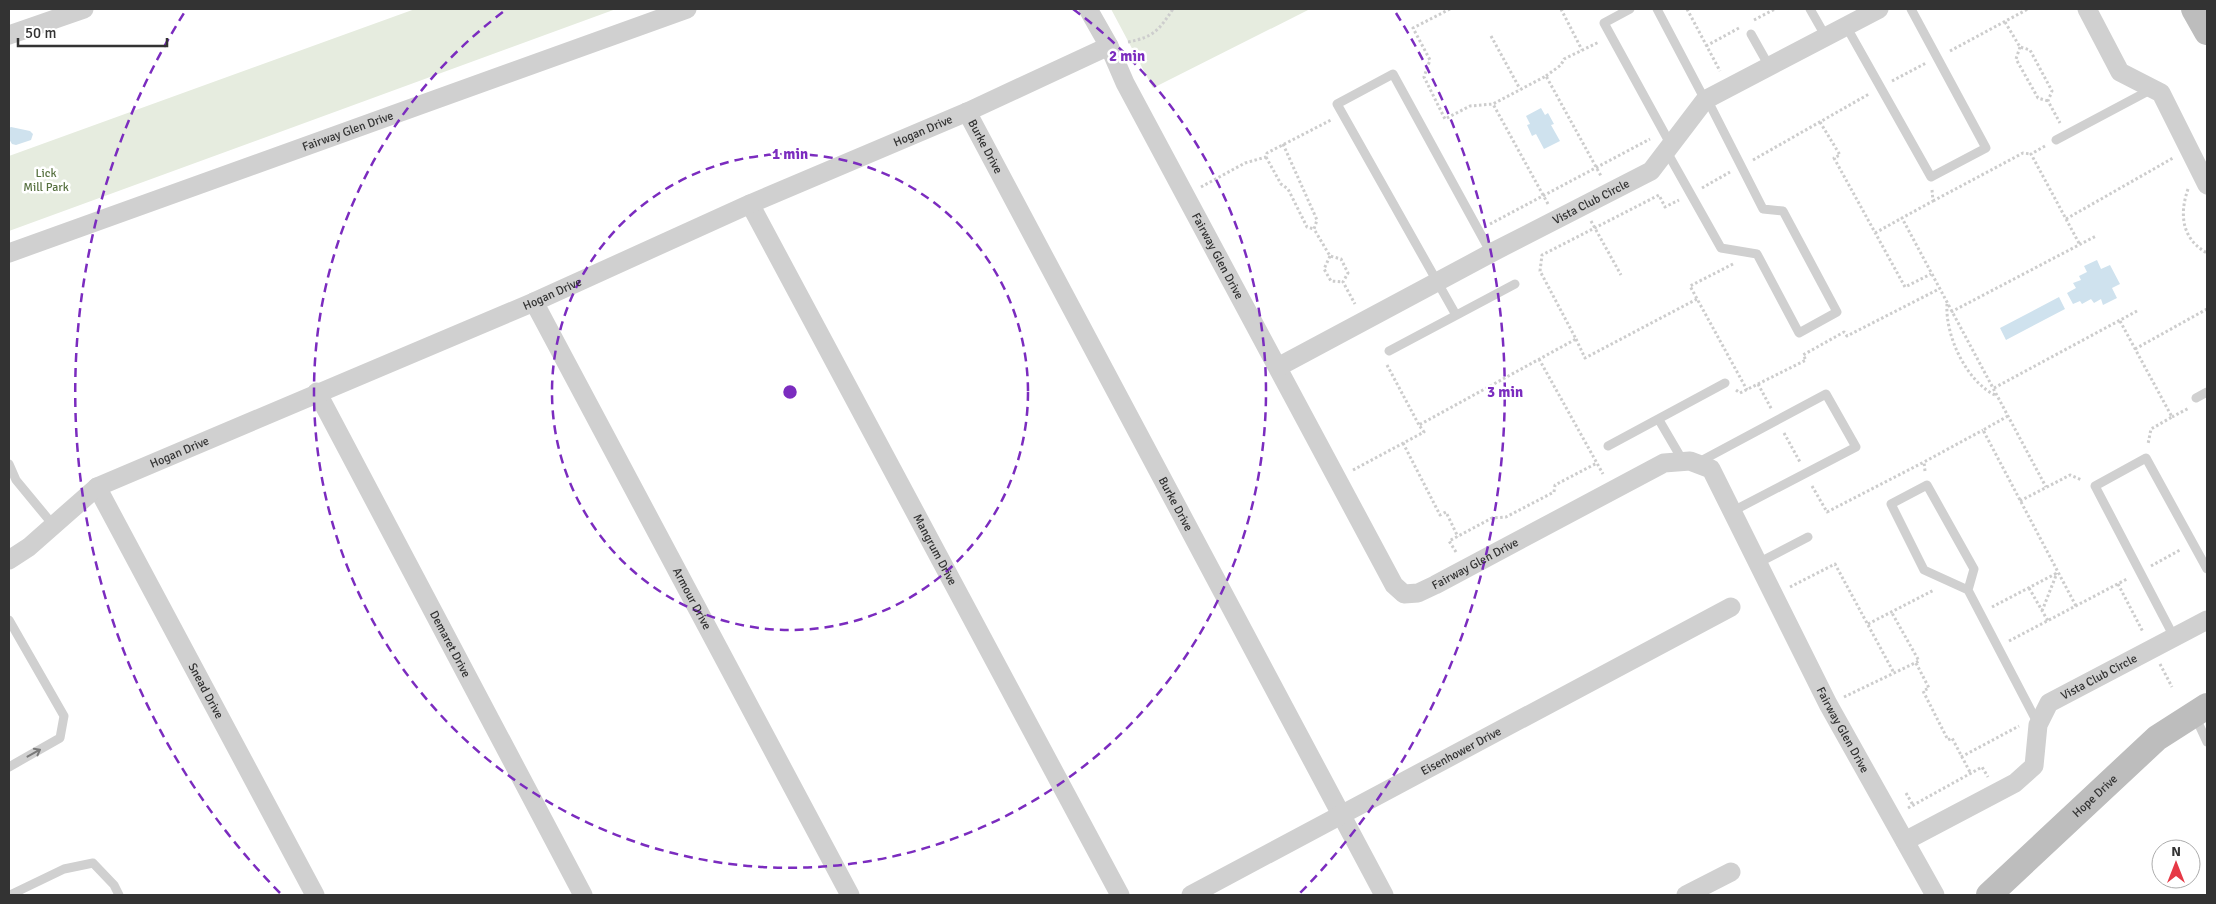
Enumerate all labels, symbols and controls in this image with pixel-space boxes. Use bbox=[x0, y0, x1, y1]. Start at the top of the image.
scale bar bbox=[18, 15, 166, 47]
text: 50 m bbox=[25, 24, 56, 42]
text: 2 min bbox=[1109, 47, 1145, 65]
street label: Fairway Glen Drive bbox=[300, 108, 395, 154]
street label: Hogan Drive bbox=[891, 112, 955, 150]
street label: Burke Drive bbox=[965, 117, 1006, 176]
text: 1 min bbox=[772, 145, 808, 163]
park label: Lick Mill Park bbox=[23, 166, 69, 195]
street label: Vista Club Circle bbox=[1550, 176, 1632, 228]
street label: Fairway Glen Drive bbox=[1188, 210, 1247, 302]
street label: Hogan Drive bbox=[520, 274, 584, 313]
centre of rings bbox=[781, 383, 799, 401]
text: 3 min bbox=[1487, 383, 1523, 401]
street label: Hogan Drive bbox=[148, 433, 211, 471]
street label: Burke Drive bbox=[1155, 474, 1196, 534]
street label: Mangrum Drive bbox=[910, 511, 960, 588]
street label: Fairway Glen Drive bbox=[1429, 535, 1521, 593]
street label: Armour Drive bbox=[669, 565, 715, 632]
street label: Demaret Drive bbox=[426, 608, 474, 680]
street label: Vista Club Circle bbox=[2058, 651, 2140, 703]
street label: Snead Drive bbox=[185, 660, 227, 721]
street label: Fairway Glen Drive bbox=[1813, 684, 1873, 775]
street label: Eisenhower Drive bbox=[1418, 723, 1504, 779]
one-way arrow bbox=[27, 747, 41, 757]
street label: Hope Drive bbox=[2069, 771, 2121, 821]
north arrow bbox=[2151, 839, 2201, 889]
text: N bbox=[2171, 843, 2181, 860]

